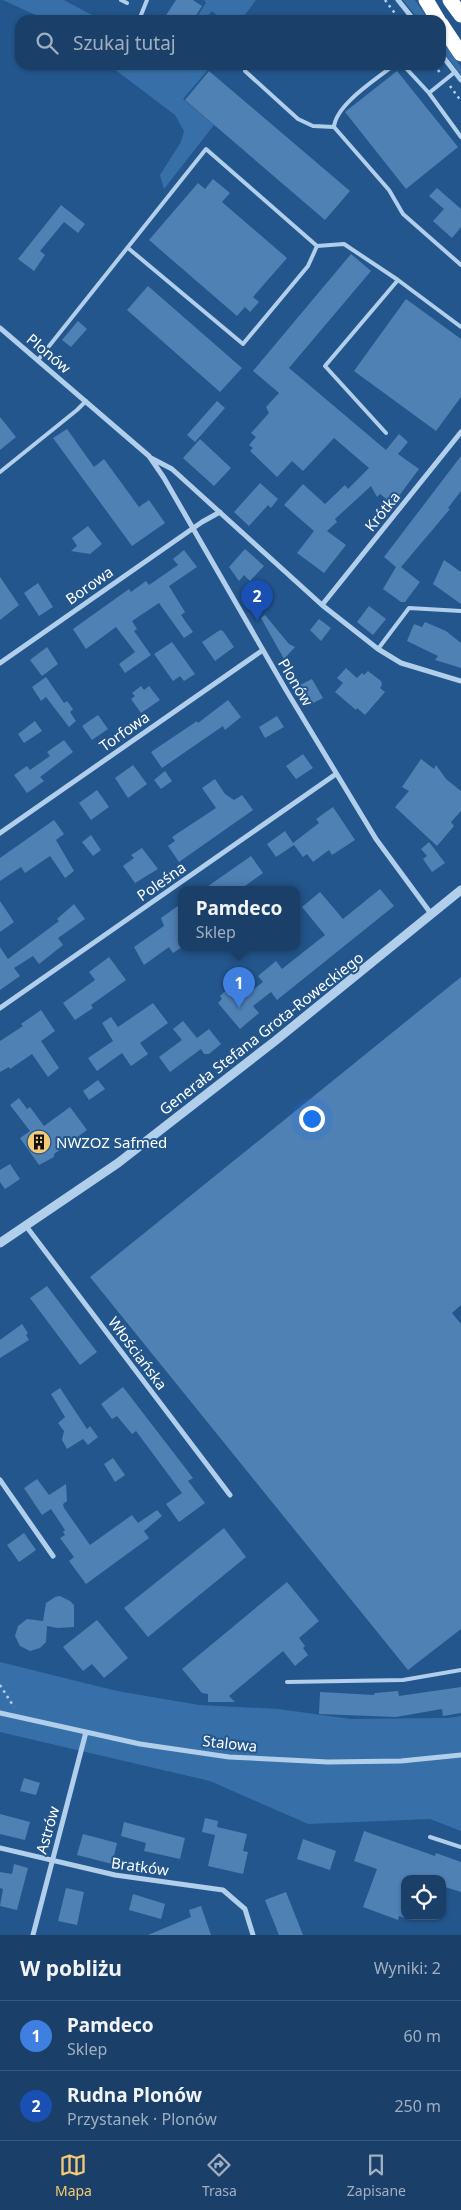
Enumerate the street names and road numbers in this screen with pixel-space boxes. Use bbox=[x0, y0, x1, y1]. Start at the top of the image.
street label: Plonów bbox=[23, 329, 75, 377]
street label: Krótka bbox=[360, 487, 404, 535]
street label: Borowa bbox=[61, 561, 117, 609]
street label: Plonów bbox=[274, 655, 318, 710]
street label: Torfowa bbox=[95, 707, 153, 755]
street label: Poleśna bbox=[133, 857, 189, 905]
street label: Generała Stefana Grota-Roweckiego bbox=[155, 947, 367, 1119]
street label: Włościańska bbox=[104, 1312, 172, 1394]
street label: Stalowa bbox=[202, 1730, 258, 1756]
street label: Astrów bbox=[31, 1804, 63, 1856]
street label: Bratków bbox=[110, 1852, 170, 1880]

